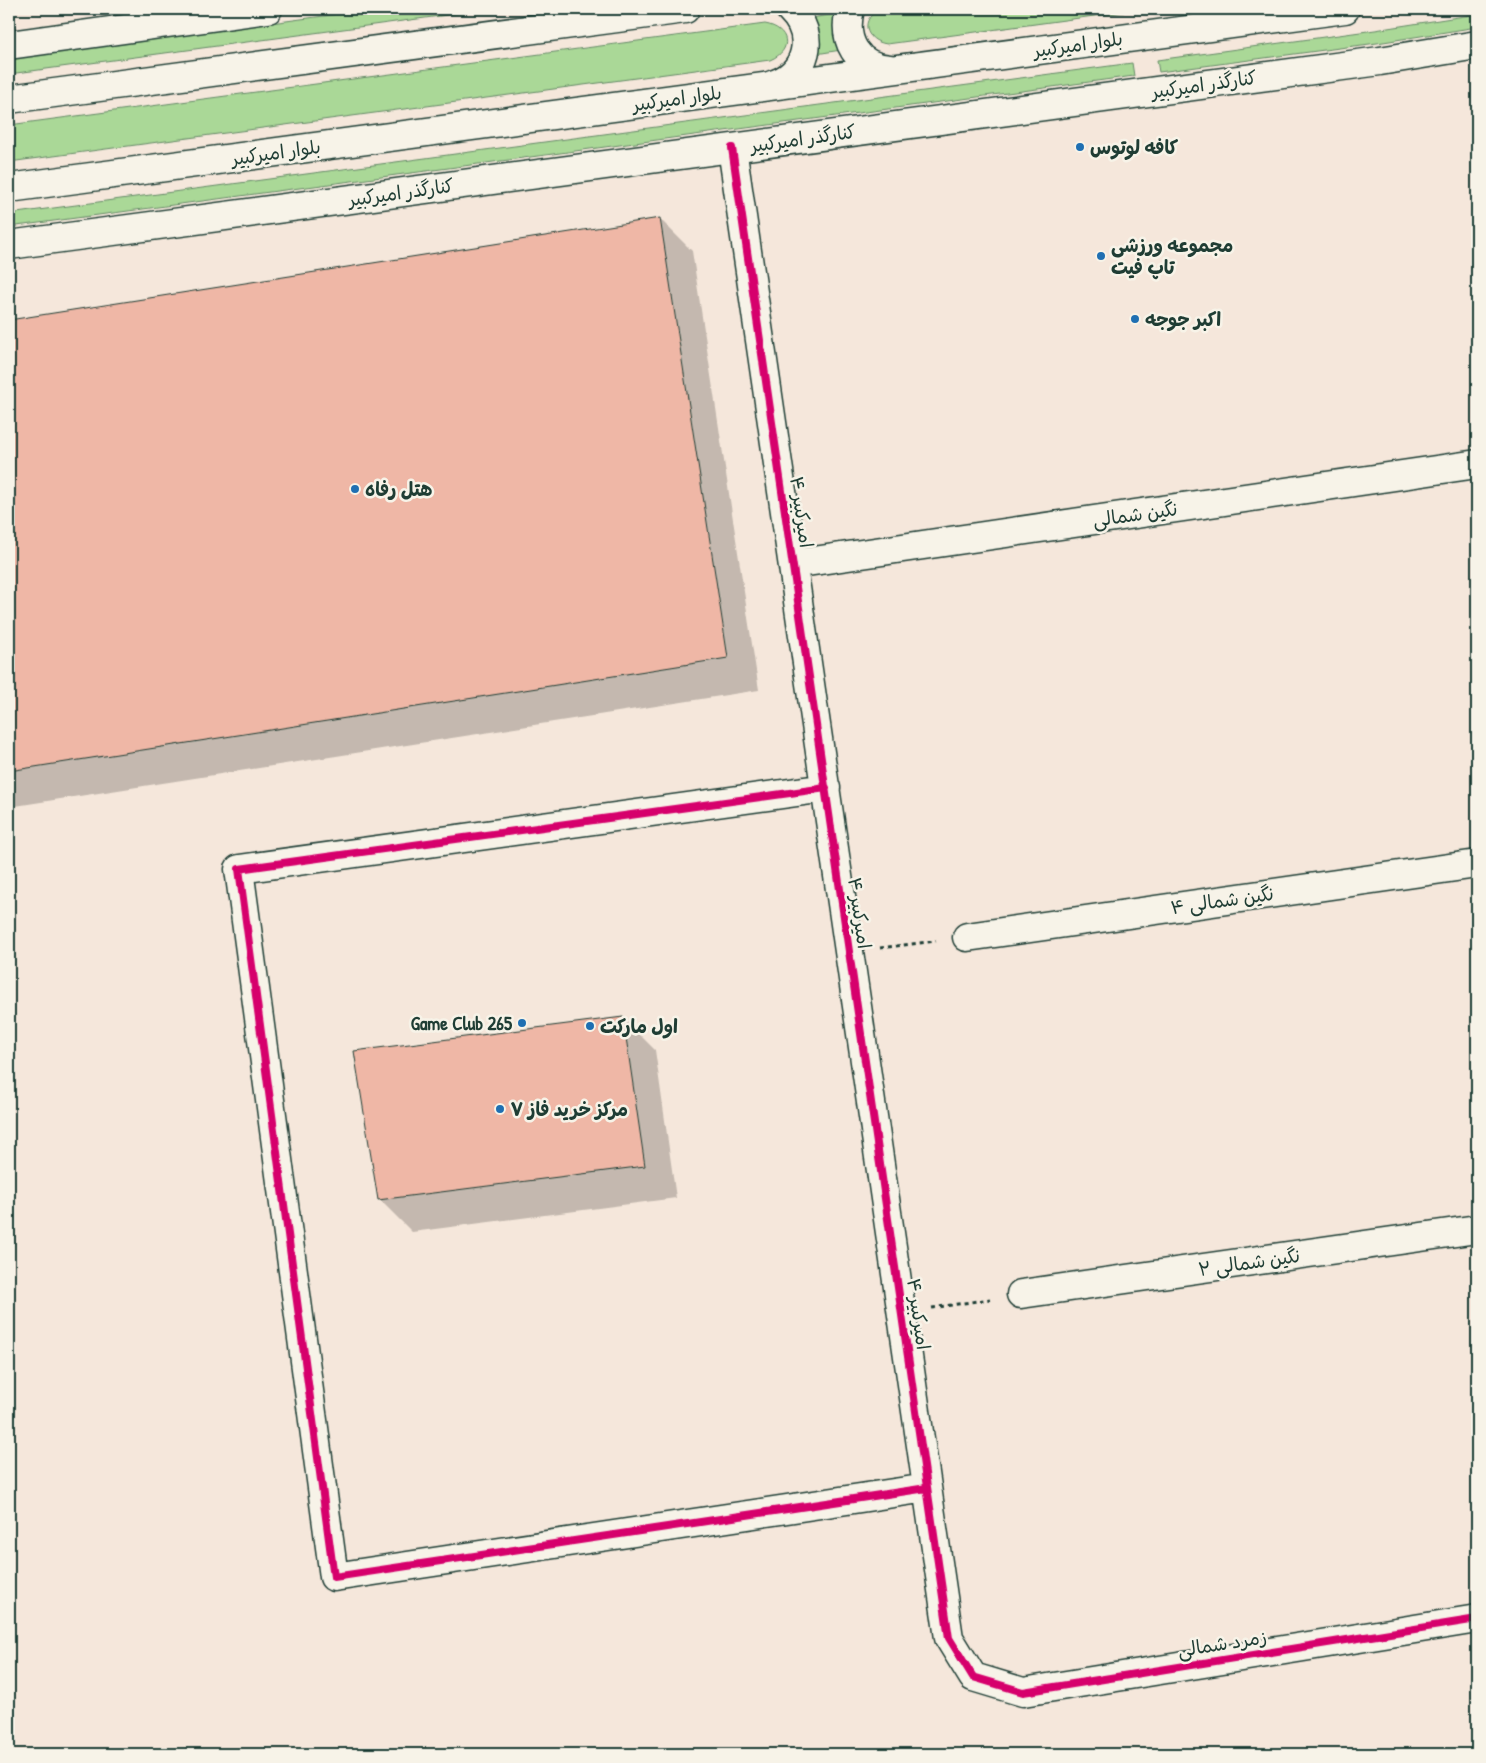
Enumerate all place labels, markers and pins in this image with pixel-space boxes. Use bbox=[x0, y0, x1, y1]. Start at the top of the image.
place label: کافه لوتوس bbox=[1090, 134, 1179, 161]
marker: کافه لوتوس bbox=[1074, 141, 1086, 153]
place label: مجموعه ورزشی تاپ فیت bbox=[1111, 232, 1233, 280]
marker: مجموعه ورزشی تاپ فیت bbox=[1095, 250, 1107, 262]
place label: اکبر جوجه bbox=[1145, 306, 1221, 332]
marker: اکبر جوجه bbox=[1129, 313, 1141, 325]
place label: هتل رفاه bbox=[365, 476, 432, 502]
marker: هتل رفاه bbox=[349, 483, 361, 495]
place label: Game Club 265 bbox=[411, 1010, 513, 1036]
place label: اول مارکت bbox=[600, 1013, 678, 1039]
marker: Game Club 265 bbox=[516, 1017, 528, 1029]
marker: اول مارکت bbox=[584, 1020, 596, 1032]
place label: مرکز خرید فاز ۷ bbox=[510, 1096, 628, 1122]
marker: مرکز خرید فاز ۷ bbox=[494, 1103, 506, 1115]

